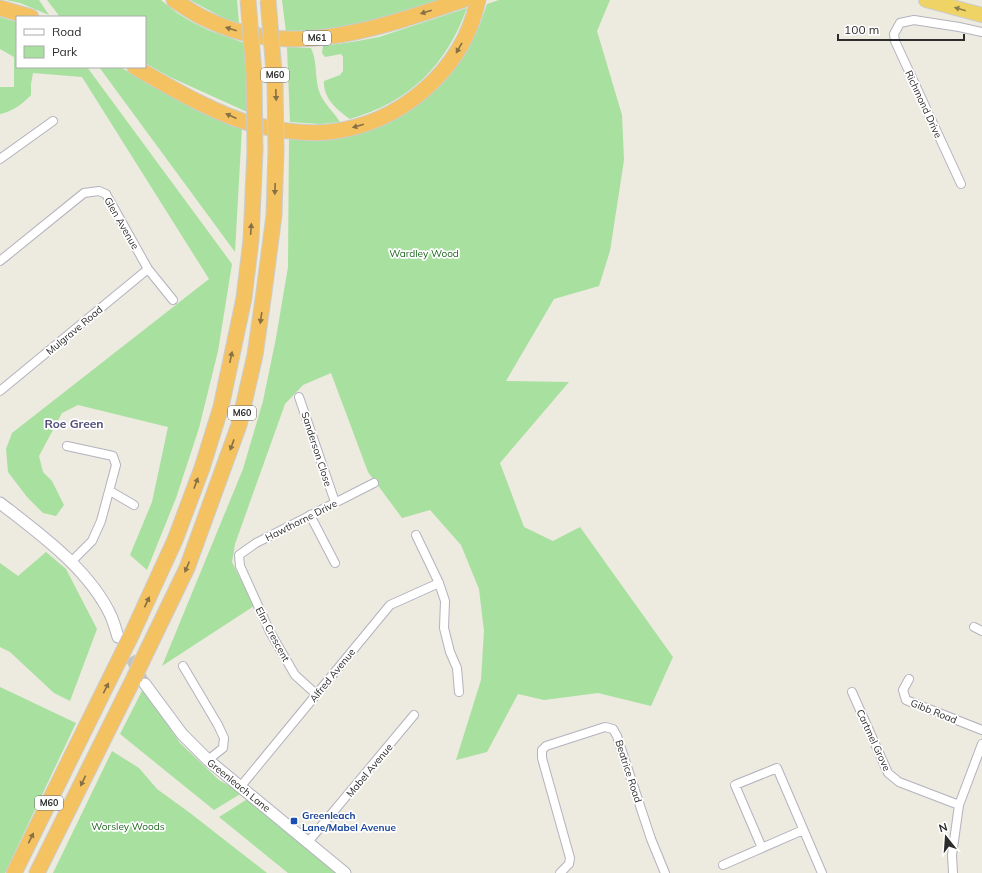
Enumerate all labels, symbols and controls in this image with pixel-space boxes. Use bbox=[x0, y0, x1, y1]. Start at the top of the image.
one-way arrow bbox=[954, 6, 966, 12]
one-way arrow bbox=[420, 9, 432, 15]
legend bbox=[16, 16, 146, 68]
scale bar bbox=[838, 16, 964, 42]
text: 100 m bbox=[844, 22, 879, 37]
text: Road bbox=[52, 24, 81, 39]
one-way arrow bbox=[224, 26, 236, 32]
road number: M61 bbox=[303, 31, 331, 45]
one-way arrow bbox=[455, 42, 462, 54]
text: Park bbox=[52, 44, 78, 59]
road number: M60 bbox=[261, 68, 289, 82]
street label: Richmond Drive bbox=[902, 68, 945, 140]
one-way arrow bbox=[273, 89, 279, 102]
one-way arrow bbox=[226, 113, 237, 119]
one-way arrow bbox=[352, 123, 364, 129]
one-way arrow bbox=[271, 183, 278, 195]
street label: Glen Avenue bbox=[101, 195, 142, 252]
one-way arrow bbox=[248, 223, 255, 235]
park label: Wardley Wood bbox=[389, 247, 459, 260]
street label: Mulgrave Road bbox=[43, 303, 105, 358]
one-way arrow bbox=[258, 312, 264, 324]
one-way arrow bbox=[229, 351, 235, 364]
road number: M60 bbox=[228, 406, 256, 420]
street label: Sanderson Close bbox=[298, 410, 335, 488]
district label: Roe Green bbox=[44, 416, 104, 431]
one-way arrow bbox=[229, 439, 235, 451]
one-way arrow bbox=[194, 476, 200, 488]
street label: Hawthorne Drive bbox=[263, 497, 339, 544]
one-way arrow bbox=[184, 561, 190, 573]
one-way arrow bbox=[144, 597, 150, 608]
street label: Elm Crescent bbox=[253, 605, 293, 664]
street label: Alfred Avenue bbox=[307, 646, 358, 705]
one-way arrow bbox=[103, 682, 109, 693]
street label: Gibb Road bbox=[909, 696, 959, 727]
street label: Cartmel Grove bbox=[854, 707, 893, 773]
street label: Beatrice Road bbox=[612, 738, 645, 804]
street label: Mabel Avenue bbox=[343, 741, 396, 800]
street label: Greenleach Lane bbox=[204, 756, 273, 815]
one-way arrow bbox=[80, 775, 86, 786]
road number: M60 bbox=[35, 796, 63, 810]
place label: Greenleach Lane/Mabel Avenue bbox=[302, 809, 397, 834]
marker: Greenleach Lane/Mabel Avenue bbox=[289, 816, 299, 826]
north arrow bbox=[926, 817, 966, 857]
park label: Worsley Woods bbox=[91, 820, 165, 833]
text: N bbox=[937, 820, 949, 835]
one-way arrow bbox=[28, 832, 34, 844]

